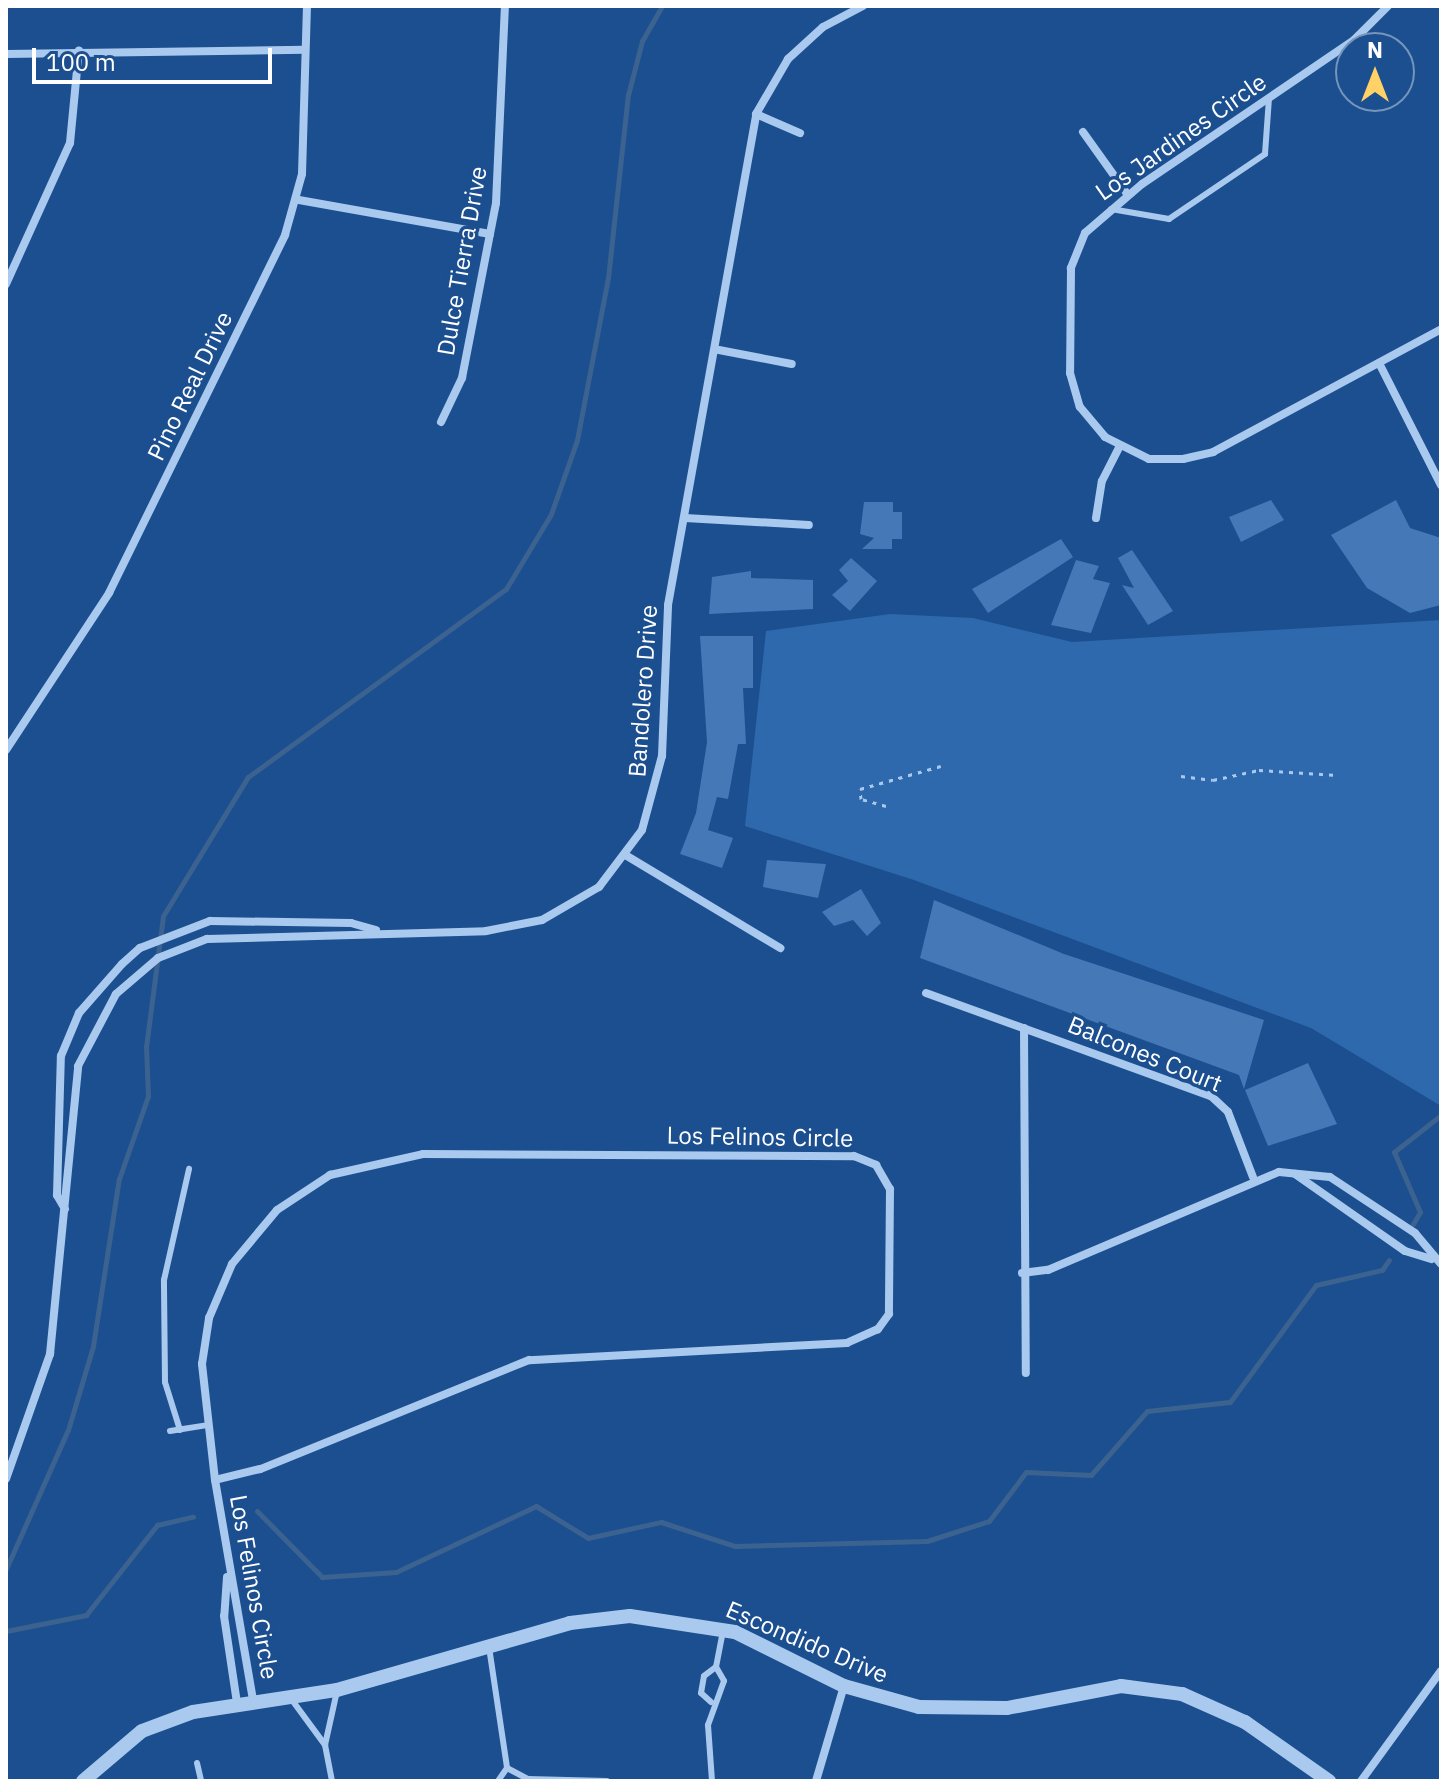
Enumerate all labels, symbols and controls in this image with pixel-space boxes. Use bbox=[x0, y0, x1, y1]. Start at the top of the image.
scale bar bbox=[36, 32, 276, 82]
north arrow bbox=[1335, 32, 1415, 112]
text: N bbox=[1367, 35, 1383, 64]
text: 100 m bbox=[46, 46, 116, 78]
street label: Los Jardines Circle bbox=[1090, 67, 1272, 207]
street label: Dulce Tierra Drive bbox=[431, 164, 493, 358]
street label: Pino Real Drive bbox=[142, 307, 238, 465]
street label: Bandolero Drive bbox=[623, 604, 663, 778]
street label: Balcones Court bbox=[1064, 1010, 1226, 1098]
street label: Los Felinos Circle bbox=[666, 1121, 854, 1153]
street label: Los Felinos Circle bbox=[224, 1492, 284, 1682]
street label: Escondido Drive bbox=[722, 1595, 892, 1689]

